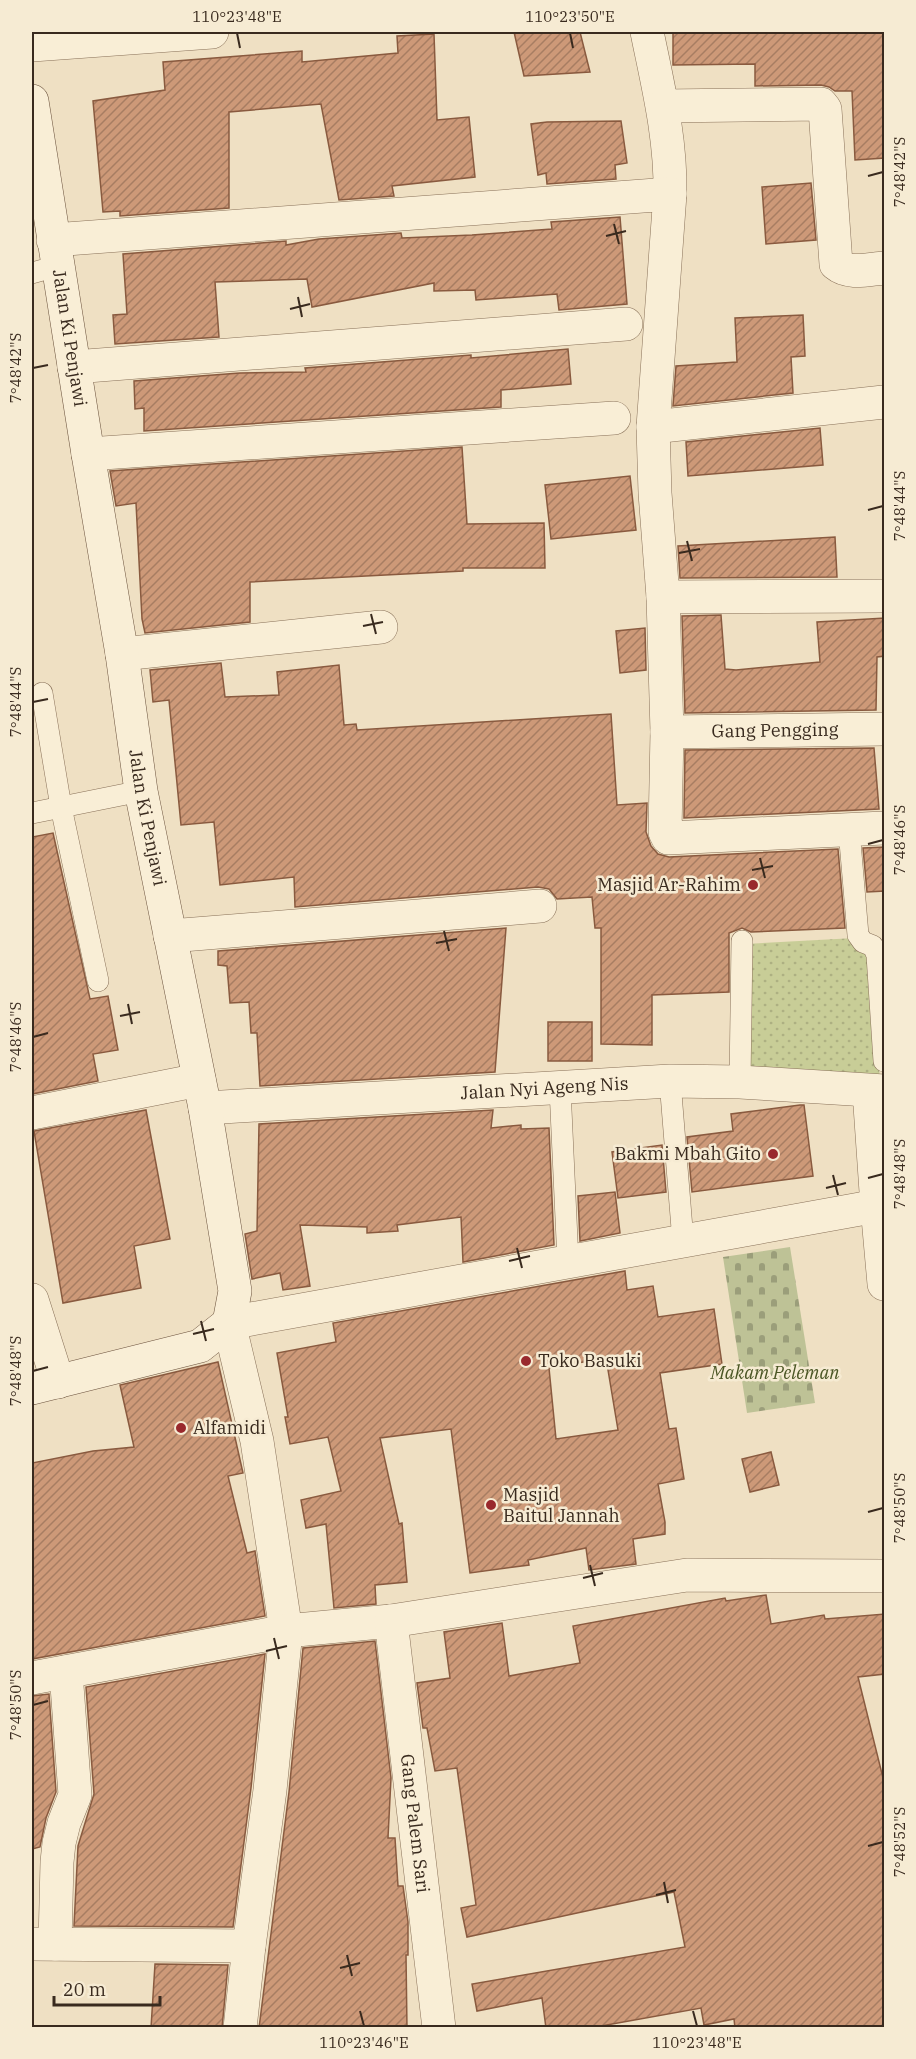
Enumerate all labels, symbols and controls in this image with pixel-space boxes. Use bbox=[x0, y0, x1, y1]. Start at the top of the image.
text: 110°23'48"E bbox=[192, 7, 282, 26]
text: 110°23'50"E bbox=[525, 7, 615, 26]
text: 7°48'42"S bbox=[890, 137, 909, 207]
street label: Jalan Ki Penjawi bbox=[48, 268, 92, 408]
text: 7°48'42"S bbox=[6, 333, 25, 403]
text: 7°48'44"S bbox=[890, 471, 909, 541]
text: 7°48'44"S bbox=[6, 667, 25, 737]
street label: Gang Pengging bbox=[711, 718, 839, 742]
street label: Jalan Ki Penjawi bbox=[124, 748, 172, 888]
text: 7°48'46"S bbox=[890, 805, 909, 875]
place label: Masjid Ar-Rahim bbox=[597, 873, 741, 896]
marker: Masjid Ar-Rahim bbox=[746, 878, 760, 892]
text: 7°48'46"S bbox=[6, 1002, 25, 1072]
street label: Jalan Nyi Ageng Nis bbox=[460, 1071, 629, 1104]
text: 7°48'48"S bbox=[890, 1139, 909, 1209]
place label: Bakmi Mbah Gito bbox=[615, 1142, 761, 1165]
marker: Bakmi Mbah Gito bbox=[766, 1147, 780, 1161]
text: 7°48'48"S bbox=[6, 1336, 25, 1406]
place label: Toko Basuki bbox=[538, 1349, 642, 1372]
marker: Toko Basuki bbox=[519, 1354, 533, 1368]
park label: Makam Peleman bbox=[709, 1361, 840, 1384]
place label: Alfamidi bbox=[193, 1416, 266, 1439]
marker: Alfamidi bbox=[174, 1421, 188, 1435]
text: 7°48'50"S bbox=[890, 1473, 909, 1543]
place label: Masjid Baitul Jannah bbox=[503, 1483, 620, 1527]
marker: Masjid Baitul Jannah bbox=[484, 1498, 498, 1512]
text: 7°48'50"S bbox=[6, 1670, 25, 1740]
street label: Gang Palem Sari bbox=[396, 1753, 435, 1895]
text: 7°48'52"S bbox=[890, 1807, 909, 1877]
scale bar bbox=[54, 1969, 160, 2007]
text: 20 m bbox=[63, 1978, 106, 2001]
text: 110°23'46"E bbox=[319, 2033, 409, 2052]
text: 110°23'48"E bbox=[652, 2033, 742, 2052]

